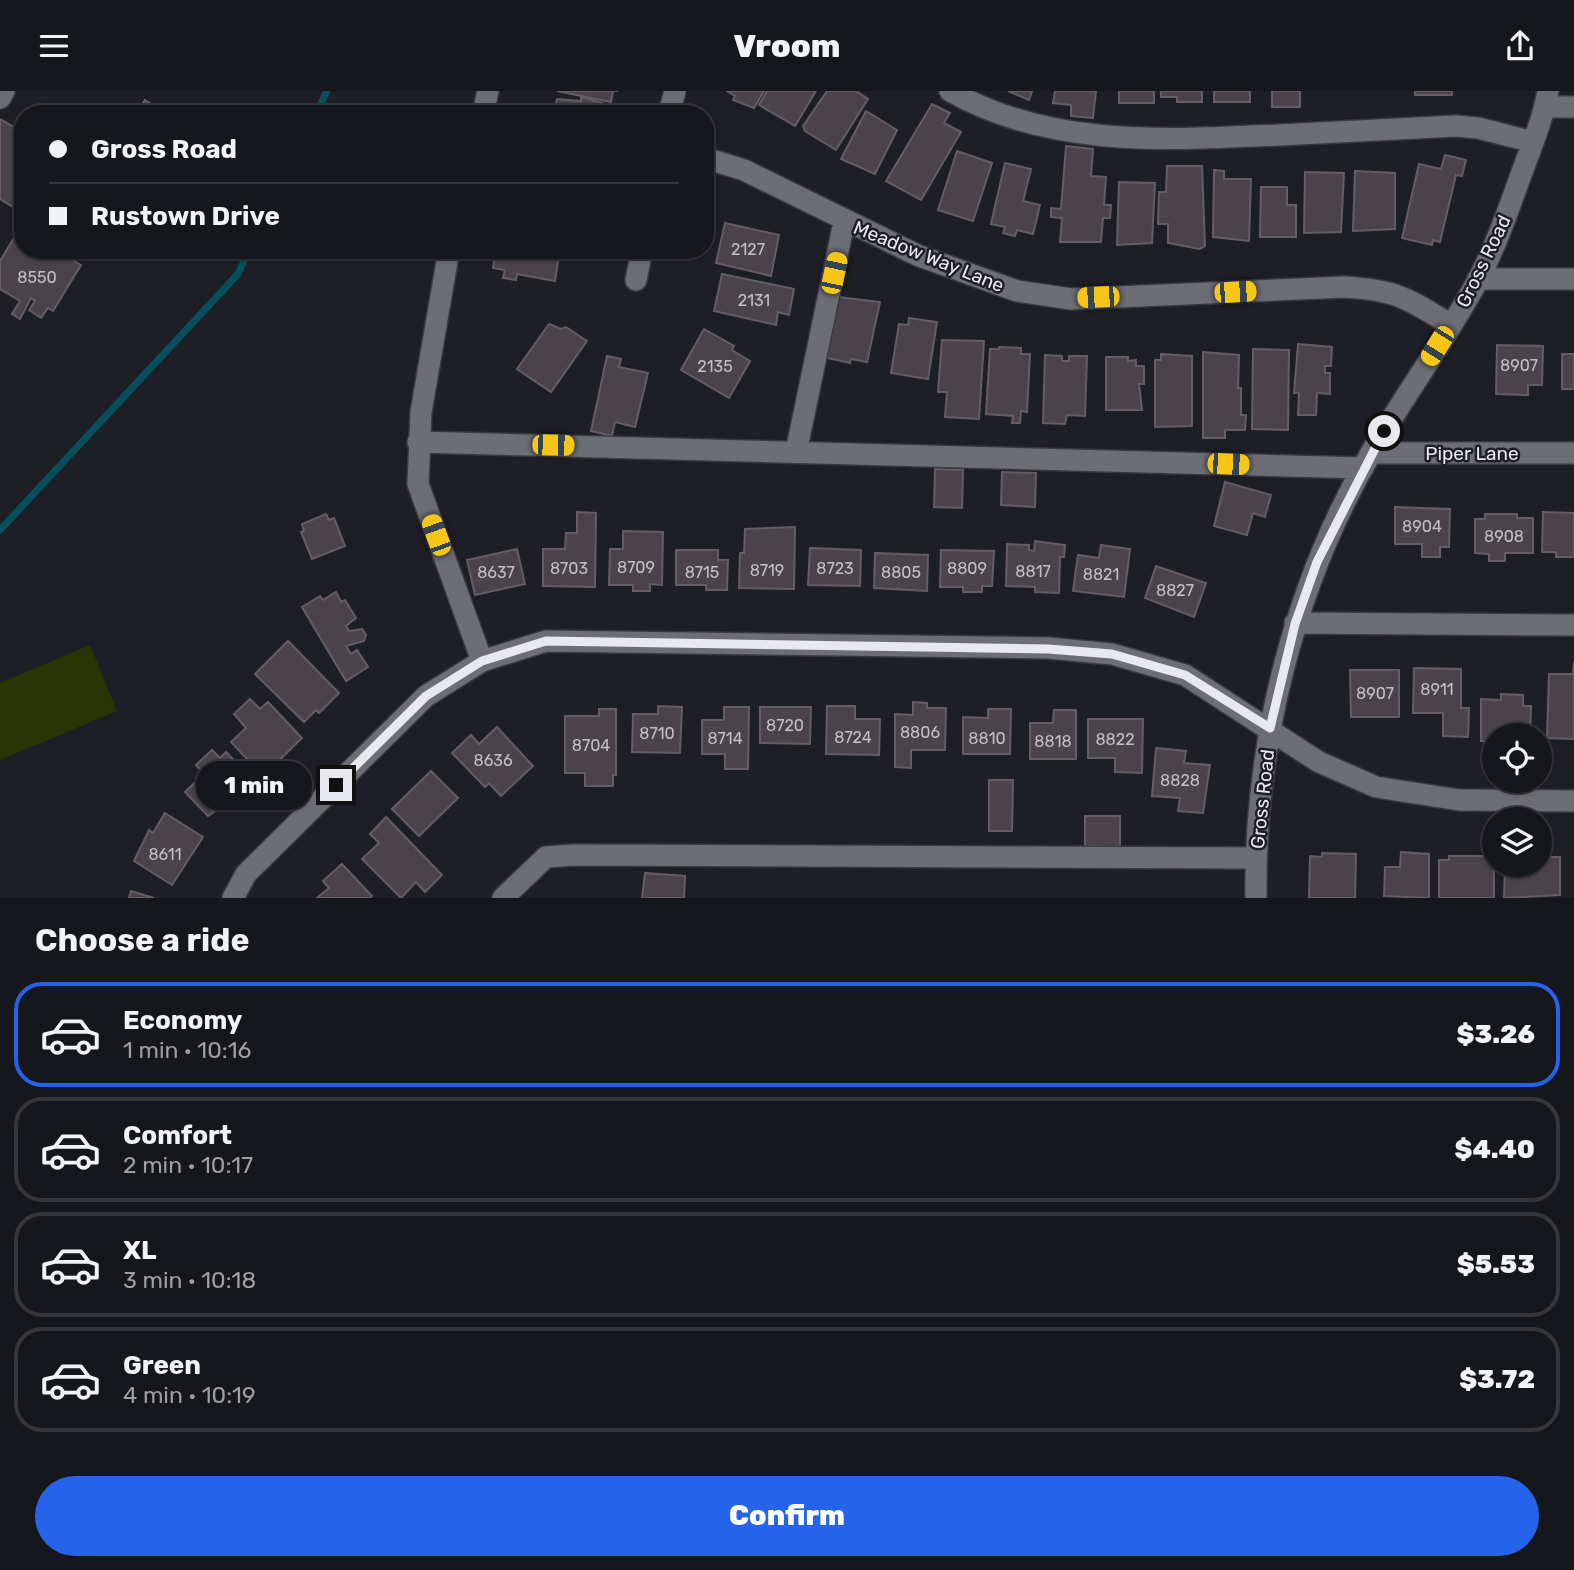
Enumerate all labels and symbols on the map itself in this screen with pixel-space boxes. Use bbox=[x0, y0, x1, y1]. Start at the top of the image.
street label: Gross Road bbox=[1451, 211, 1516, 311]
street label: Meadow Way Lane bbox=[850, 216, 1007, 297]
house number: 2127 bbox=[731, 240, 765, 259]
car bbox=[820, 250, 849, 296]
house number: 8550 bbox=[17, 268, 57, 287]
car bbox=[1214, 280, 1257, 304]
car bbox=[1077, 286, 1120, 308]
house number: 2131 bbox=[738, 291, 770, 310]
car bbox=[1417, 323, 1458, 369]
house number: 8907 bbox=[1500, 356, 1538, 375]
house number: 2135 bbox=[697, 357, 733, 376]
route start bbox=[1368, 415, 1400, 447]
car bbox=[532, 434, 575, 456]
street label: Piper Lane bbox=[1425, 442, 1519, 465]
car bbox=[1207, 453, 1250, 475]
car bbox=[419, 512, 454, 558]
house number: 8904 bbox=[1402, 517, 1442, 536]
house number: 8908 bbox=[1484, 527, 1524, 546]
house number: 8709 bbox=[617, 558, 655, 577]
house number: 8703 bbox=[550, 559, 588, 578]
house number: 8723 bbox=[816, 559, 854, 578]
house number: 8809 bbox=[947, 559, 987, 578]
house number: 8719 bbox=[750, 561, 784, 580]
house number: 8817 bbox=[1015, 562, 1051, 581]
house number: 8637 bbox=[477, 563, 515, 582]
house number: 8715 bbox=[685, 563, 719, 582]
house number: 8805 bbox=[881, 563, 921, 582]
house number: 8821 bbox=[1083, 565, 1119, 584]
house number: 8827 bbox=[1156, 581, 1194, 600]
house number: 8911 bbox=[1420, 680, 1454, 699]
house number: 8907 bbox=[1356, 684, 1394, 703]
house number: 8720 bbox=[766, 716, 804, 735]
house number: 8806 bbox=[900, 723, 940, 742]
house number: 8710 bbox=[639, 724, 675, 743]
house number: 8724 bbox=[834, 728, 872, 747]
house number: 8714 bbox=[707, 729, 743, 748]
house number: 8810 bbox=[968, 729, 1006, 748]
house number: 8822 bbox=[1095, 730, 1135, 749]
house number: 8818 bbox=[1034, 732, 1072, 751]
house number: 8704 bbox=[572, 736, 610, 755]
street label: Gross Road bbox=[1246, 748, 1279, 850]
house number: 8636 bbox=[473, 751, 513, 770]
callout: 1 min bbox=[196, 761, 312, 809]
route end bbox=[320, 769, 352, 801]
house number: 8828 bbox=[1160, 771, 1200, 790]
house number: 8611 bbox=[148, 845, 182, 864]

